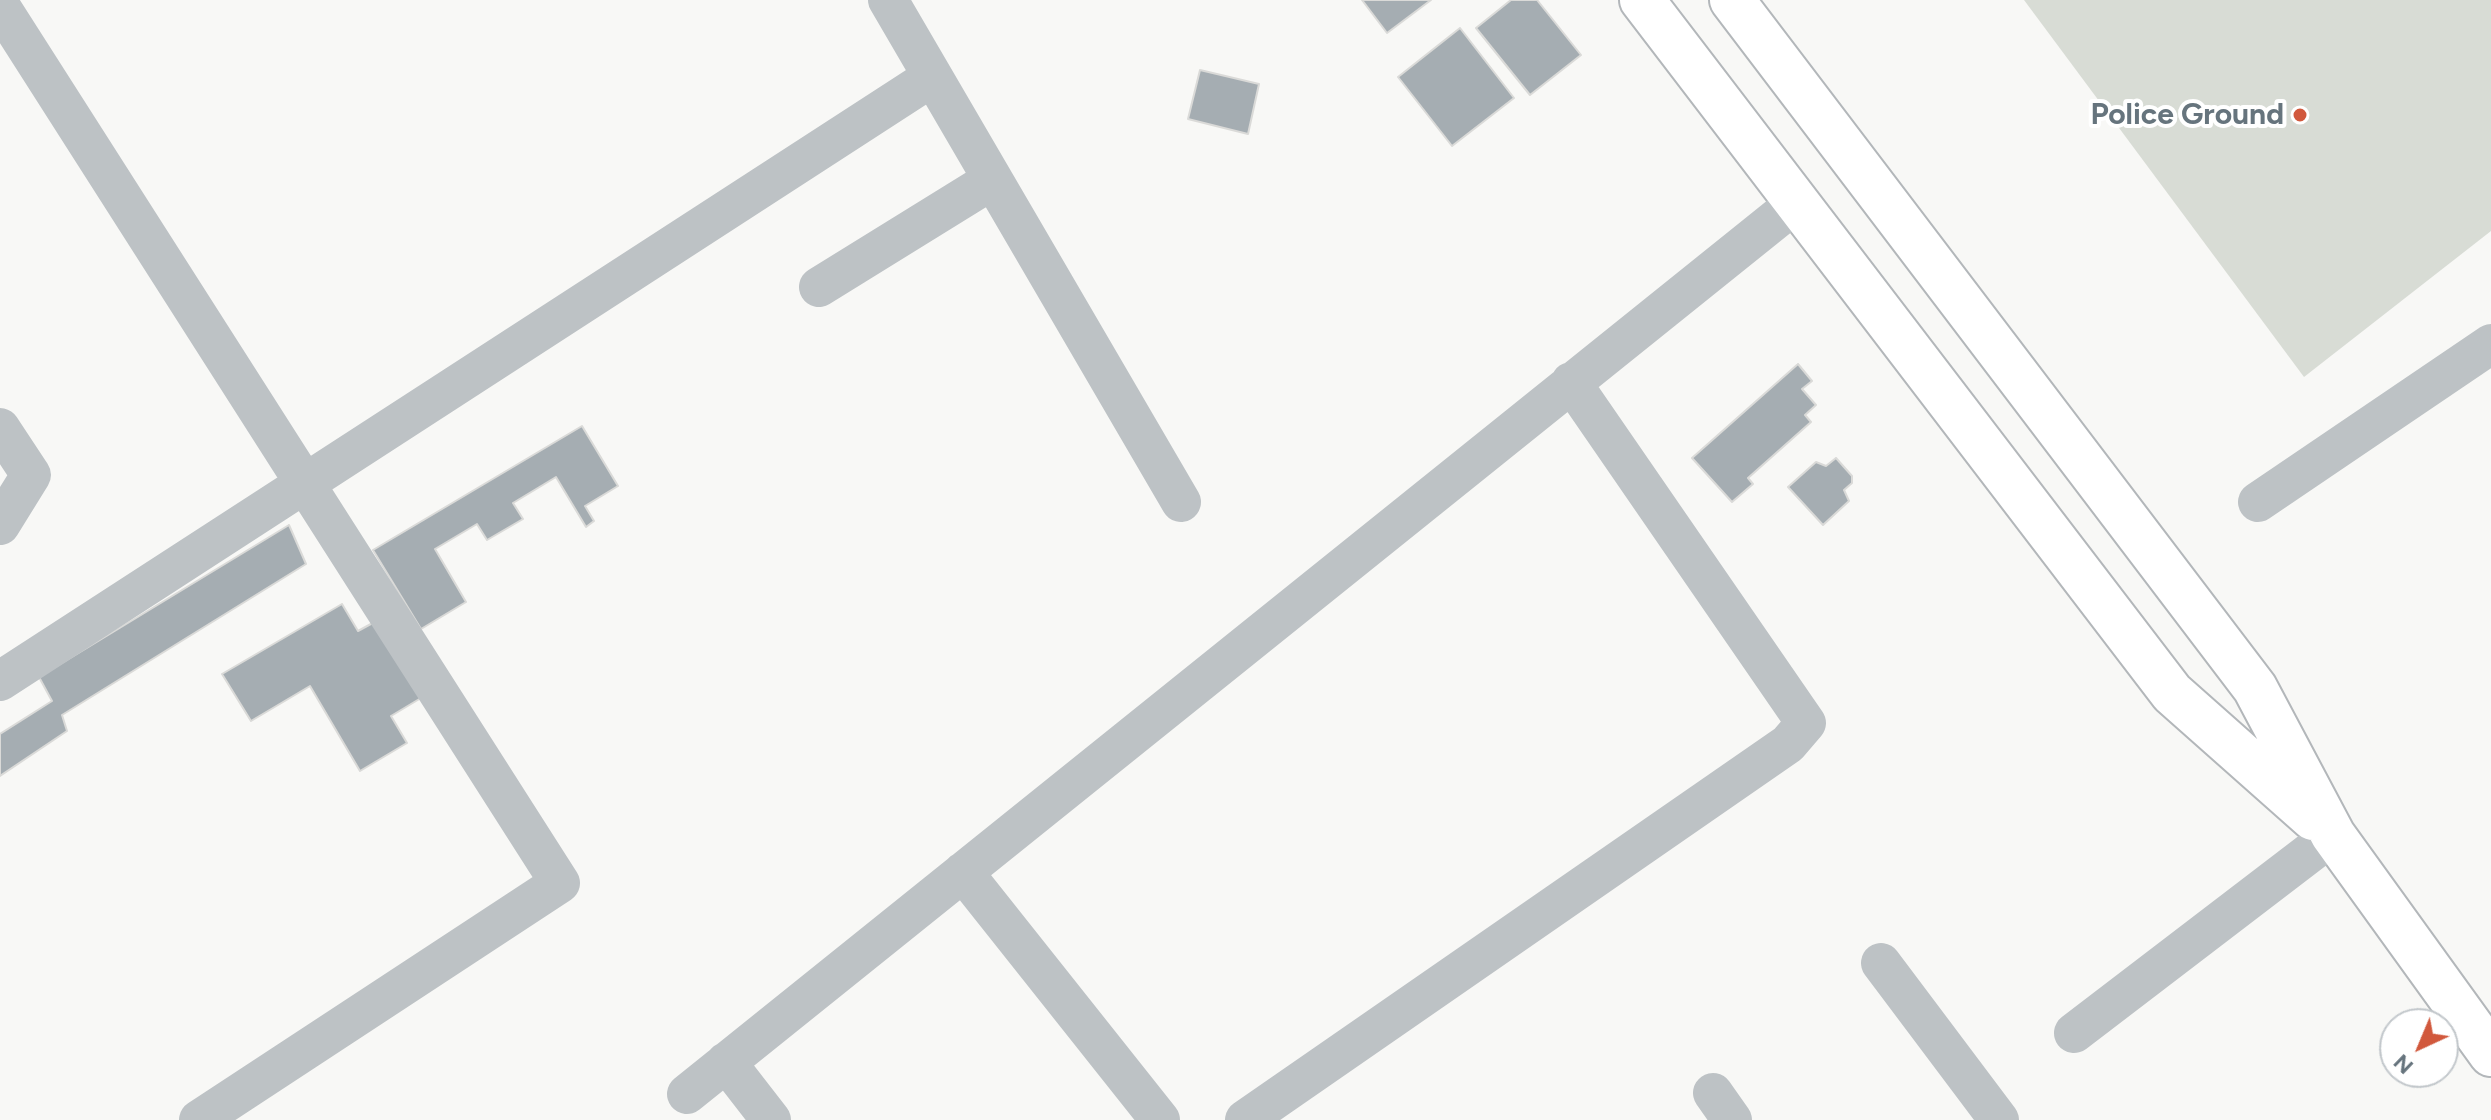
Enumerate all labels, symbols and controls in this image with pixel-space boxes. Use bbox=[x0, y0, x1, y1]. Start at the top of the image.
place label: Police Ground bbox=[2090, 97, 2284, 133]
marker: Police Ground bbox=[2291, 106, 2309, 124]
north arrow bbox=[2379, 1008, 2459, 1088]
text: N bbox=[2388, 1049, 2419, 1080]

